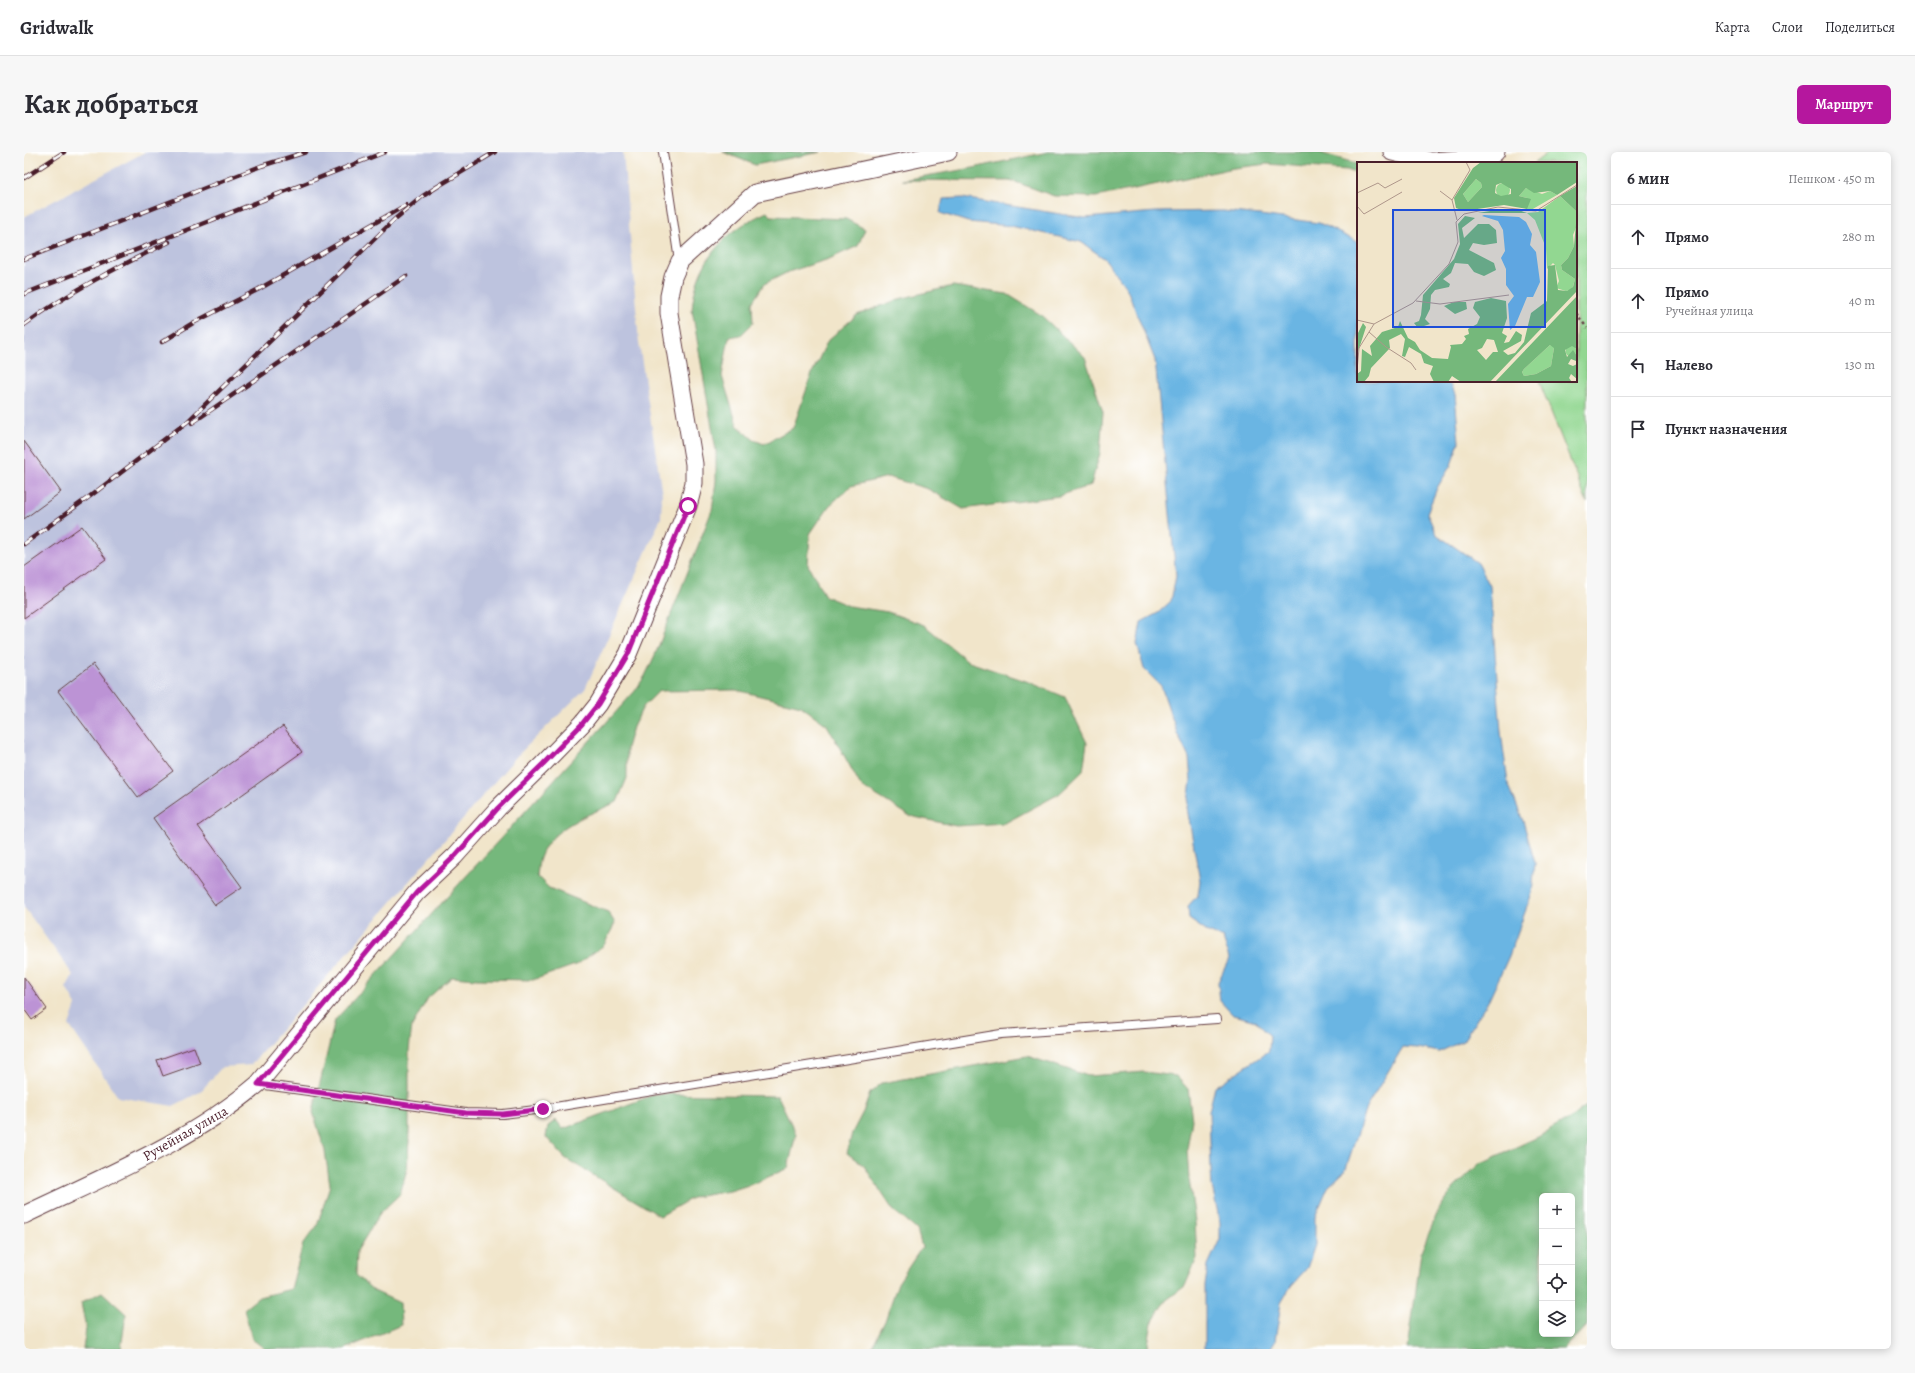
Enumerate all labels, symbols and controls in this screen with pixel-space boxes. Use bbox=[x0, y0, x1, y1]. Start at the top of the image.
text: Gridwalk bbox=[20, 15, 93, 41]
text: Карта bbox=[1715, 18, 1750, 37]
text: Слои bbox=[1772, 18, 1803, 37]
text: Поделиться bbox=[1825, 18, 1895, 37]
text: Как добраться bbox=[24, 85, 199, 123]
button: Маршрут bbox=[1797, 85, 1891, 124]
inset map bbox=[1357, 162, 1577, 382]
text: 6 мин bbox=[1627, 167, 1669, 190]
text: Пешком · 450 m bbox=[1788, 170, 1875, 187]
icon: ahead bbox=[1627, 226, 1649, 248]
text: Прямо bbox=[1665, 227, 1709, 247]
text: 280 m bbox=[1842, 228, 1875, 245]
text: Прямо bbox=[1665, 282, 1709, 302]
icon: ahead bbox=[1627, 290, 1649, 312]
text: 40 m bbox=[1849, 292, 1875, 309]
text: Ручейная улица bbox=[1665, 302, 1754, 319]
icon: left bbox=[1627, 354, 1649, 376]
text: Налево bbox=[1665, 355, 1713, 375]
text: 130 m bbox=[1845, 356, 1875, 373]
icon: arrive bbox=[1627, 418, 1649, 440]
text: Пункт назначения bbox=[1665, 419, 1787, 439]
route start bbox=[679, 497, 697, 515]
route end bbox=[534, 1100, 552, 1118]
street label: Ручейная улица bbox=[139, 1101, 232, 1166]
map controls bbox=[1539, 1193, 1575, 1337]
button: + bbox=[1539, 1193, 1575, 1229]
button: − bbox=[1539, 1229, 1575, 1265]
button: locate bbox=[1539, 1265, 1575, 1301]
button: layers bbox=[1539, 1301, 1575, 1337]

